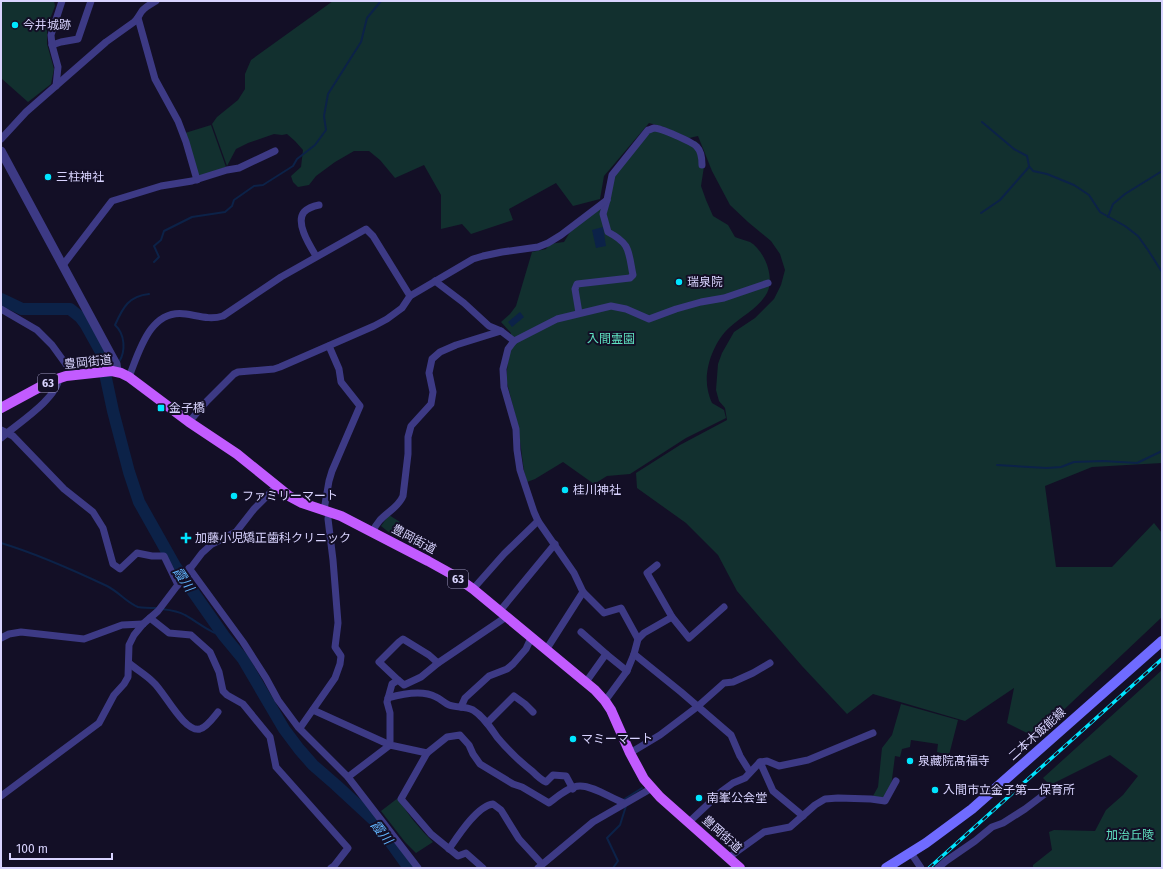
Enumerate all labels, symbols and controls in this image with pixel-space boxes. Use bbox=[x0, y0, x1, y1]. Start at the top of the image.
place label: 今井城跡 bbox=[23, 18, 71, 32]
marker: 今井城跡 bbox=[10, 20, 20, 30]
place label: 三柱神社 bbox=[56, 170, 104, 184]
marker: 三柱神社 bbox=[43, 172, 53, 182]
place label: 瑞泉院 bbox=[687, 275, 723, 289]
marker: 瑞泉院 bbox=[674, 277, 684, 287]
park label: 入間霊園 bbox=[587, 332, 635, 346]
street label: 豊岡街道 bbox=[63, 353, 113, 371]
road number: 63 bbox=[38, 374, 58, 392]
place label: 金子橋 bbox=[169, 401, 205, 415]
marker: 金子橋 bbox=[156, 403, 166, 413]
place label: 桂川神社 bbox=[573, 483, 621, 497]
marker: 桂川神社 bbox=[560, 485, 570, 495]
place label: ファミリーマート bbox=[242, 489, 338, 503]
marker: ファミリーマート bbox=[229, 491, 239, 501]
street label: 豊岡街道 bbox=[390, 522, 438, 556]
place label: 加藤小児矯正歯科クリニック bbox=[195, 531, 351, 545]
marker: 加藤小児矯正歯科クリニック bbox=[180, 532, 192, 544]
water label: 霞川 bbox=[170, 564, 198, 596]
road number: 63 bbox=[448, 570, 468, 588]
street label: 二本木飯能線 bbox=[1006, 705, 1068, 763]
place label: マミーマート bbox=[581, 732, 653, 746]
marker: マミーマート bbox=[568, 734, 578, 744]
place label: 泉藏院髙福寺 bbox=[918, 754, 990, 768]
marker: 泉藏院髙福寺 bbox=[905, 756, 915, 766]
place label: 入間市立金子第一保育所 bbox=[943, 783, 1075, 797]
marker: 入間市立金子第一保育所 bbox=[930, 785, 940, 795]
place label: 南峯公会堂 bbox=[707, 791, 767, 805]
marker: 南峯公会堂 bbox=[694, 793, 704, 803]
street label: 豊岡街道 bbox=[699, 813, 745, 855]
water label: 霞川 bbox=[368, 817, 397, 849]
park label: 加治丘陵 bbox=[1106, 828, 1154, 842]
scale bar bbox=[10, 835, 112, 861]
text: 100 m bbox=[16, 842, 48, 856]

